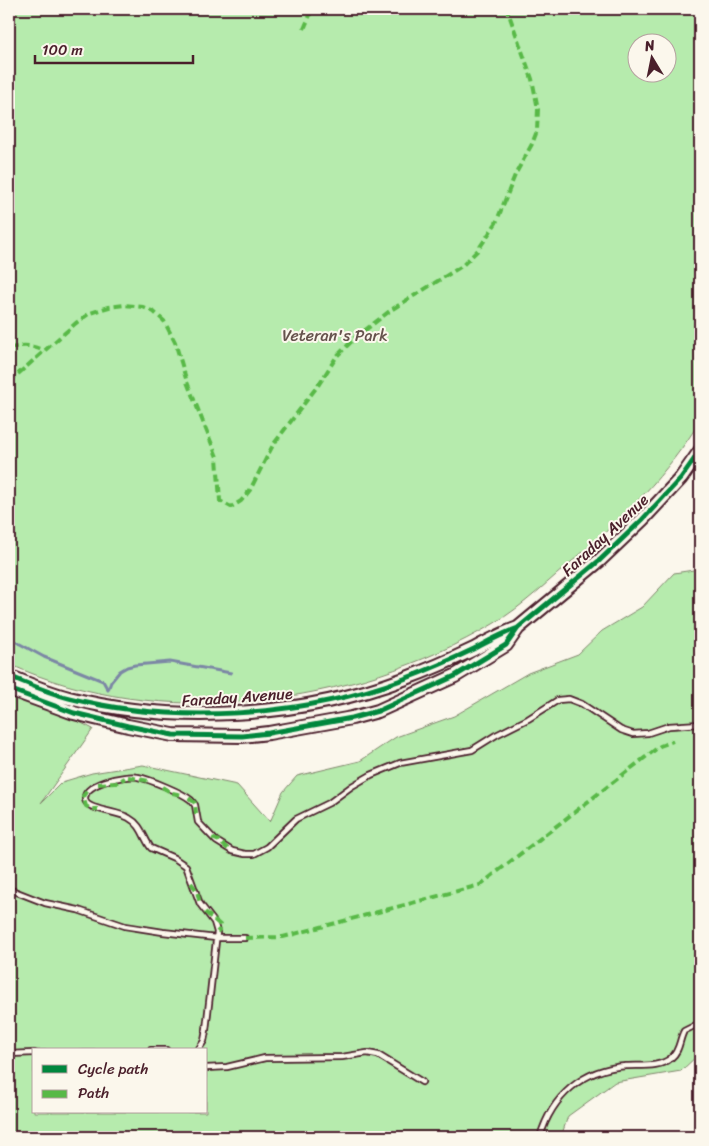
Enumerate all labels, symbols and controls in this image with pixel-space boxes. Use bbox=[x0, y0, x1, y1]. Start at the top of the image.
scale bar bbox=[35, 32, 192, 64]
north arrow bbox=[626, 32, 676, 82]
text: N bbox=[642, 32, 657, 59]
text: 100 m bbox=[42, 37, 83, 63]
park label: Veteran's Park bbox=[282, 321, 388, 350]
street label: Faraday Avenue bbox=[554, 486, 656, 584]
street label: Faraday Avenue bbox=[181, 679, 294, 715]
legend bbox=[32, 1048, 208, 1114]
text: Cycle path bbox=[78, 1056, 149, 1082]
text: Path bbox=[78, 1080, 109, 1106]

